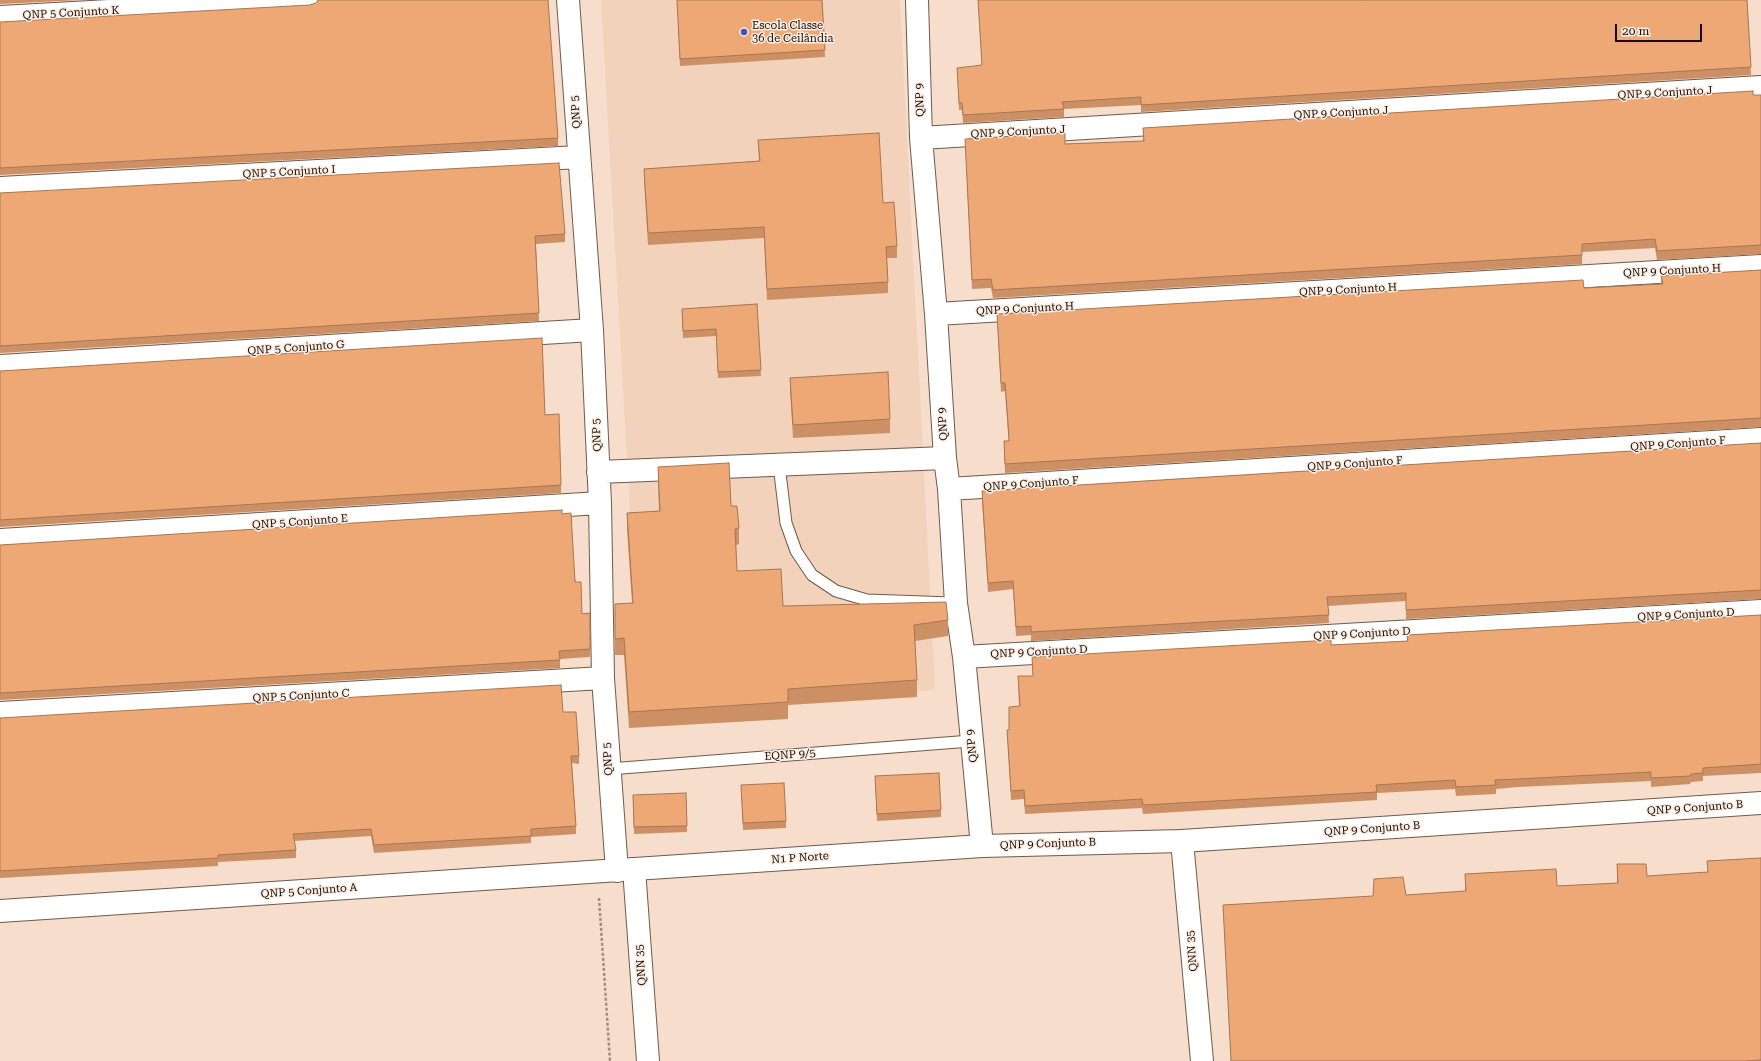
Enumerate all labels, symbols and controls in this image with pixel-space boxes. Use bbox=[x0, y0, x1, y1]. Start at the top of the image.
street label: QNP 5 Conjunto K bbox=[22, 4, 120, 22]
scale bar bbox=[1617, 16, 1704, 42]
place label: Escola Classe 36 de Ceilândia bbox=[752, 19, 833, 45]
text: 20 m bbox=[1622, 24, 1649, 38]
marker: Escola Classe 36 de Ceilândia bbox=[739, 27, 749, 37]
street label: QNP 9 bbox=[913, 83, 927, 117]
street label: QNP 9 Conjunto J bbox=[1617, 84, 1713, 102]
street label: QNP 5 bbox=[568, 95, 584, 129]
street label: QNP 9 Conjunto J bbox=[1293, 104, 1389, 122]
street label: QNP 9 Conjunto J bbox=[970, 123, 1066, 141]
street label: QNP 5 Conjunto I bbox=[242, 163, 336, 181]
street label: QNP 9 Conjunto H bbox=[1623, 262, 1721, 280]
street label: QNP 9 Conjunto H bbox=[1299, 281, 1397, 299]
street label: QNP 9 Conjunto H bbox=[976, 300, 1074, 318]
street label: QNP 5 Conjunto G bbox=[247, 338, 345, 358]
street label: QNP 9 bbox=[935, 407, 951, 441]
street label: QNP 5 bbox=[590, 418, 604, 452]
street label: QNP 9 Conjunto F bbox=[1630, 434, 1726, 454]
street label: QNP 9 Conjunto F bbox=[1307, 454, 1403, 474]
street label: QNP 9 Conjunto F bbox=[983, 474, 1079, 494]
street label: QNP 5 Conjunto E bbox=[252, 512, 348, 532]
street label: QNP 9 Conjunto D bbox=[1637, 606, 1735, 624]
street label: QNP 9 Conjunto D bbox=[1313, 625, 1411, 643]
street label: QNP 9 Conjunto D bbox=[990, 643, 1088, 661]
street label: QNP 5 Conjunto C bbox=[252, 687, 350, 705]
street label: QNP 9 bbox=[964, 729, 980, 763]
street label: QNP 5 bbox=[600, 742, 616, 776]
street label: EQNP 9/5 bbox=[764, 747, 816, 763]
street label: QNP 9 Conjunto B bbox=[1647, 798, 1743, 818]
street label: QNP 9 Conjunto B bbox=[1324, 819, 1420, 839]
street label: QNP 9 Conjunto B bbox=[1000, 836, 1096, 852]
street label: N1 P Norte bbox=[771, 849, 829, 867]
street label: QNP 5 Conjunto A bbox=[260, 881, 358, 901]
street label: QNN 35 bbox=[1184, 930, 1200, 972]
street label: QNN 35 bbox=[633, 944, 649, 986]

